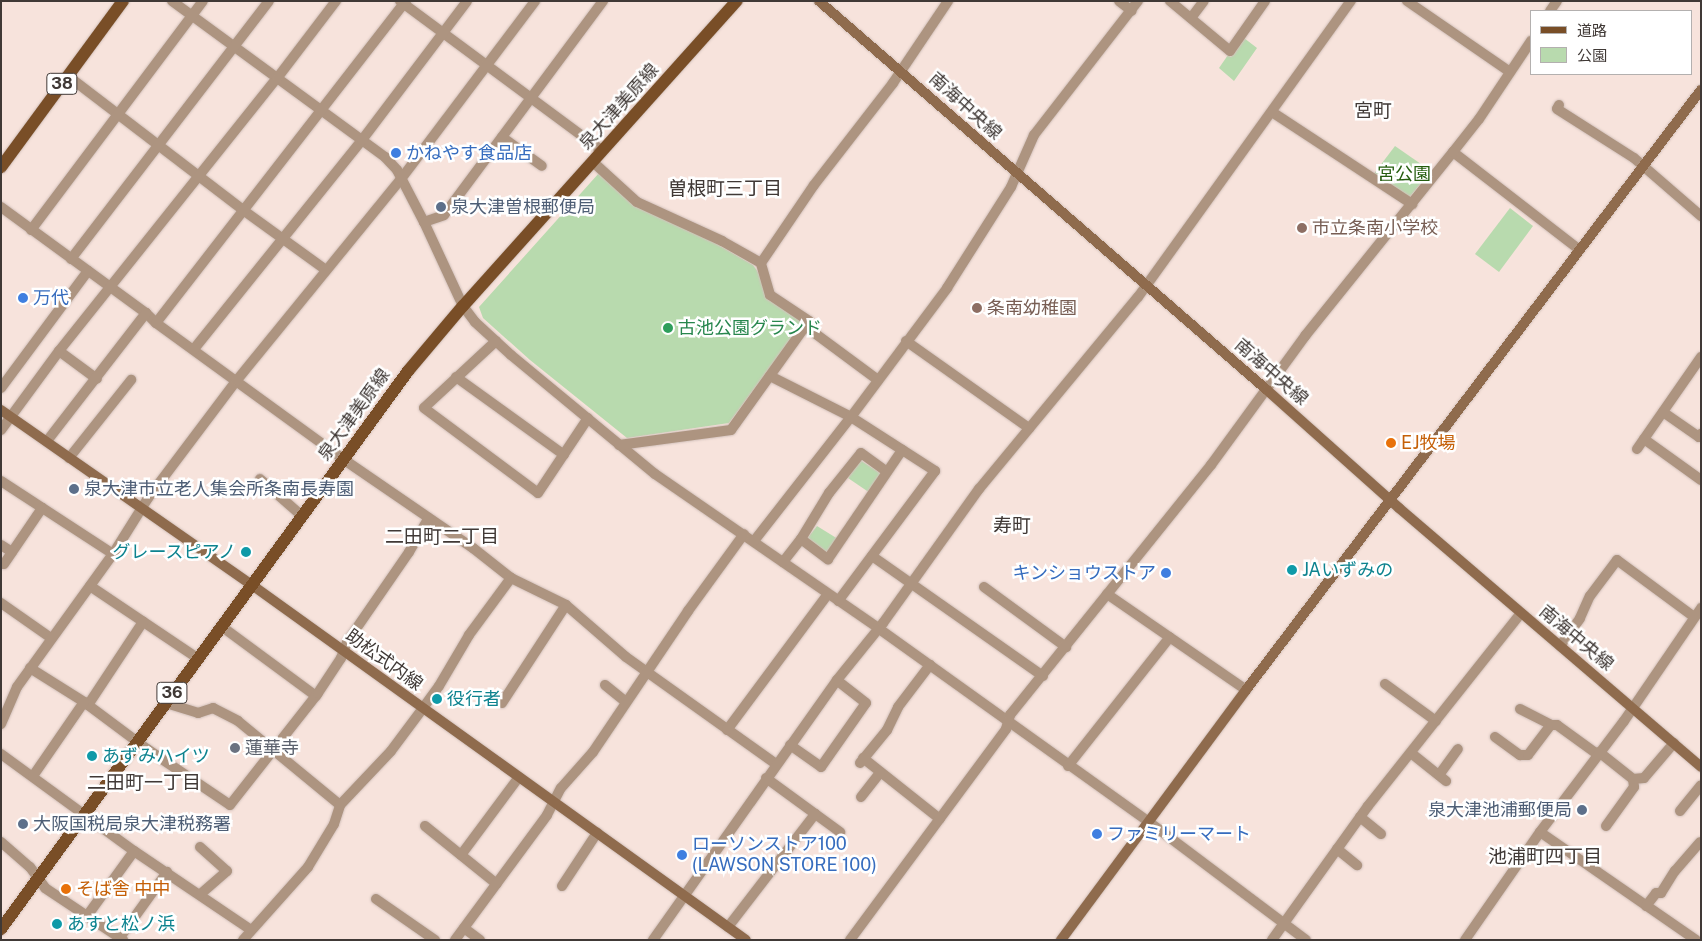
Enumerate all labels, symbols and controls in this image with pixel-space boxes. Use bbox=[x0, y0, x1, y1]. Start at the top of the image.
legend bbox=[1530, 10, 1692, 75]
text: 道路 bbox=[1577, 22, 1607, 39]
text: 公園 bbox=[1577, 47, 1607, 64]
street label: 泉大津美原線 bbox=[575, 60, 663, 154]
street label: 南海中央線 bbox=[924, 68, 1006, 144]
road number: 38 bbox=[46, 70, 78, 98]
district label: 宮町 bbox=[1354, 100, 1392, 122]
place label: かねやす食品店 bbox=[406, 142, 532, 164]
marker: かねやす食品店 bbox=[390, 147, 402, 159]
park label: 宮公園 bbox=[1377, 163, 1431, 185]
district label: 曽根町三丁目 bbox=[668, 178, 782, 200]
place label: 泉大津曽根郵便局 bbox=[451, 196, 595, 218]
marker: 泉大津曽根郵便局 bbox=[435, 201, 447, 213]
place label: 市立条南小学校 bbox=[1312, 217, 1438, 239]
marker: 市立条南小学校 bbox=[1296, 222, 1308, 234]
place label: 万代 bbox=[33, 287, 69, 309]
marker: 万代 bbox=[17, 292, 29, 304]
place label: 条南幼稚園 bbox=[987, 297, 1077, 319]
marker: 条南幼稚園 bbox=[971, 302, 983, 314]
place label: 古池公園グランド bbox=[678, 317, 822, 339]
marker: 古池公園グランド bbox=[662, 322, 674, 334]
street label: 南海中央線 bbox=[1230, 334, 1312, 410]
street label: 泉大津美原線 bbox=[314, 365, 394, 465]
place label: EJ牧場 bbox=[1401, 432, 1455, 454]
marker: EJ牧場 bbox=[1385, 437, 1397, 449]
place label: 泉大津市立老人集会所条南長寿園 bbox=[84, 478, 354, 500]
marker: 泉大津市立老人集会所条南長寿園 bbox=[68, 483, 80, 495]
district label: 寿町 bbox=[993, 515, 1031, 537]
district label: 二田町二丁目 bbox=[385, 526, 499, 548]
place label: グレースピアノ bbox=[110, 541, 236, 563]
marker: グレースピアノ bbox=[240, 546, 252, 558]
place label: JAいずみの bbox=[1302, 559, 1393, 581]
place label: キンショウストア bbox=[1012, 562, 1156, 584]
marker: JAいずみの bbox=[1286, 564, 1298, 576]
marker: キンショウストア bbox=[1160, 567, 1172, 579]
street label: 南海中央線 bbox=[1535, 601, 1617, 675]
street label: 助松式内線 bbox=[341, 625, 427, 695]
road number: 36 bbox=[156, 680, 188, 706]
place label: 役行者 bbox=[447, 688, 501, 710]
marker: 役行者 bbox=[431, 693, 443, 705]
place label: 蓮華寺 bbox=[245, 737, 299, 759]
marker: 蓮華寺 bbox=[229, 742, 241, 754]
place label: あずみハイツ bbox=[102, 745, 210, 767]
marker: あずみハイツ bbox=[86, 750, 98, 762]
district label: 二田町一丁目 bbox=[87, 772, 201, 794]
place label: 泉大津池浦郵便局 bbox=[1428, 799, 1572, 821]
marker: 泉大津池浦郵便局 bbox=[1576, 804, 1588, 816]
place label: 大阪国税局泉大津税務署 bbox=[33, 813, 231, 835]
marker: 大阪国税局泉大津税務署 bbox=[17, 818, 29, 830]
place label: ファミリーマート bbox=[1107, 823, 1251, 845]
marker: ファミリーマート bbox=[1091, 828, 1103, 840]
place label: ローソンストア100 (LAWSON STORE 100) bbox=[692, 834, 877, 876]
district label: 池浦町四丁目 bbox=[1488, 846, 1602, 868]
marker: ローソンストア100 (LAWSON STORE 100) bbox=[676, 849, 688, 861]
place label: そば舎 中中 bbox=[76, 878, 170, 900]
marker: そば舎 中中 bbox=[60, 883, 72, 895]
place label: あすと松ノ浜 bbox=[67, 913, 175, 935]
marker: あすと松ノ浜 bbox=[51, 918, 63, 930]

